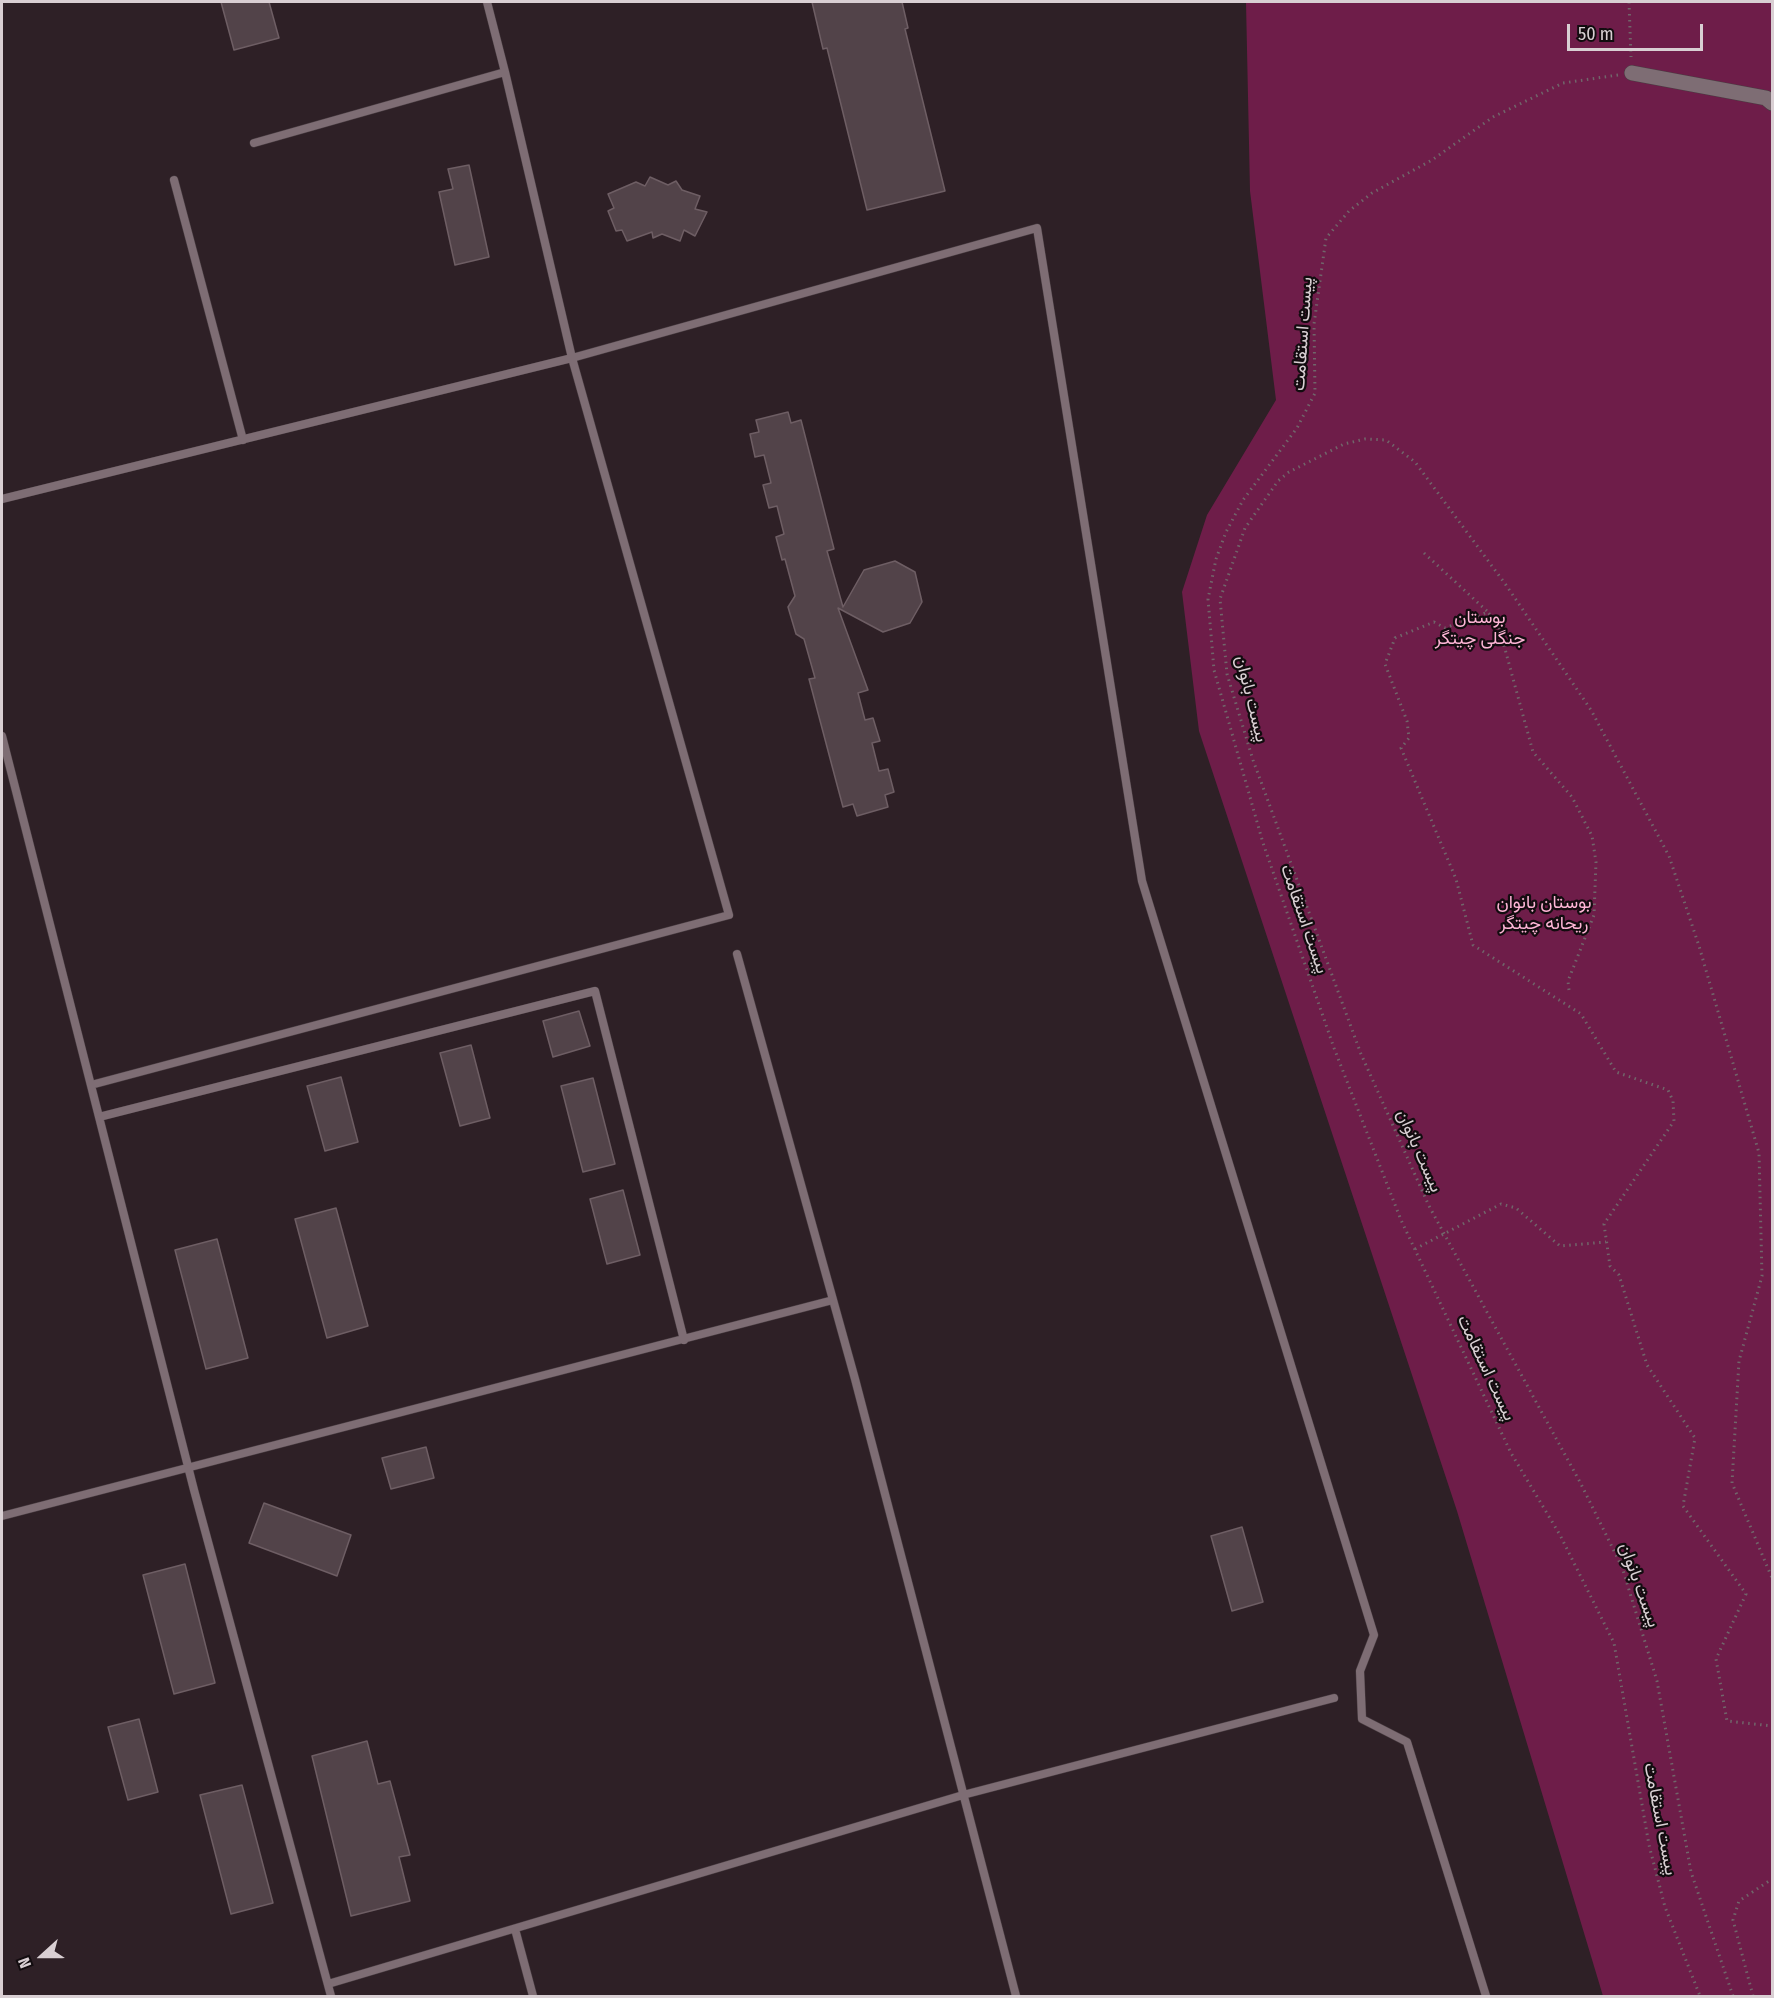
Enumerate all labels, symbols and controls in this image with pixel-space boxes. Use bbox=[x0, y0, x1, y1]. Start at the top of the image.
scale bar bbox=[1570, 12, 1706, 50]
text: 50 m bbox=[1578, 23, 1614, 45]
street label: پیست استقامت bbox=[1288, 276, 1318, 392]
park label: بوستان جنگلی چیتگر bbox=[1435, 607, 1525, 650]
street label: پیست بانوان bbox=[1230, 653, 1272, 745]
street label: پیست استقامت bbox=[1275, 862, 1333, 976]
park label: بوستان بانوان ریحانه چیتگر bbox=[1496, 892, 1592, 934]
street label: پیست بانوان bbox=[1391, 1106, 1447, 1196]
street label: پیست استقامت bbox=[1452, 1312, 1520, 1424]
street label: پیست بانوان bbox=[1614, 1540, 1664, 1630]
street label: پیست استقامت bbox=[1639, 1761, 1681, 1877]
north arrow bbox=[12, 1926, 72, 1986]
text: N bbox=[14, 1955, 35, 1971]

